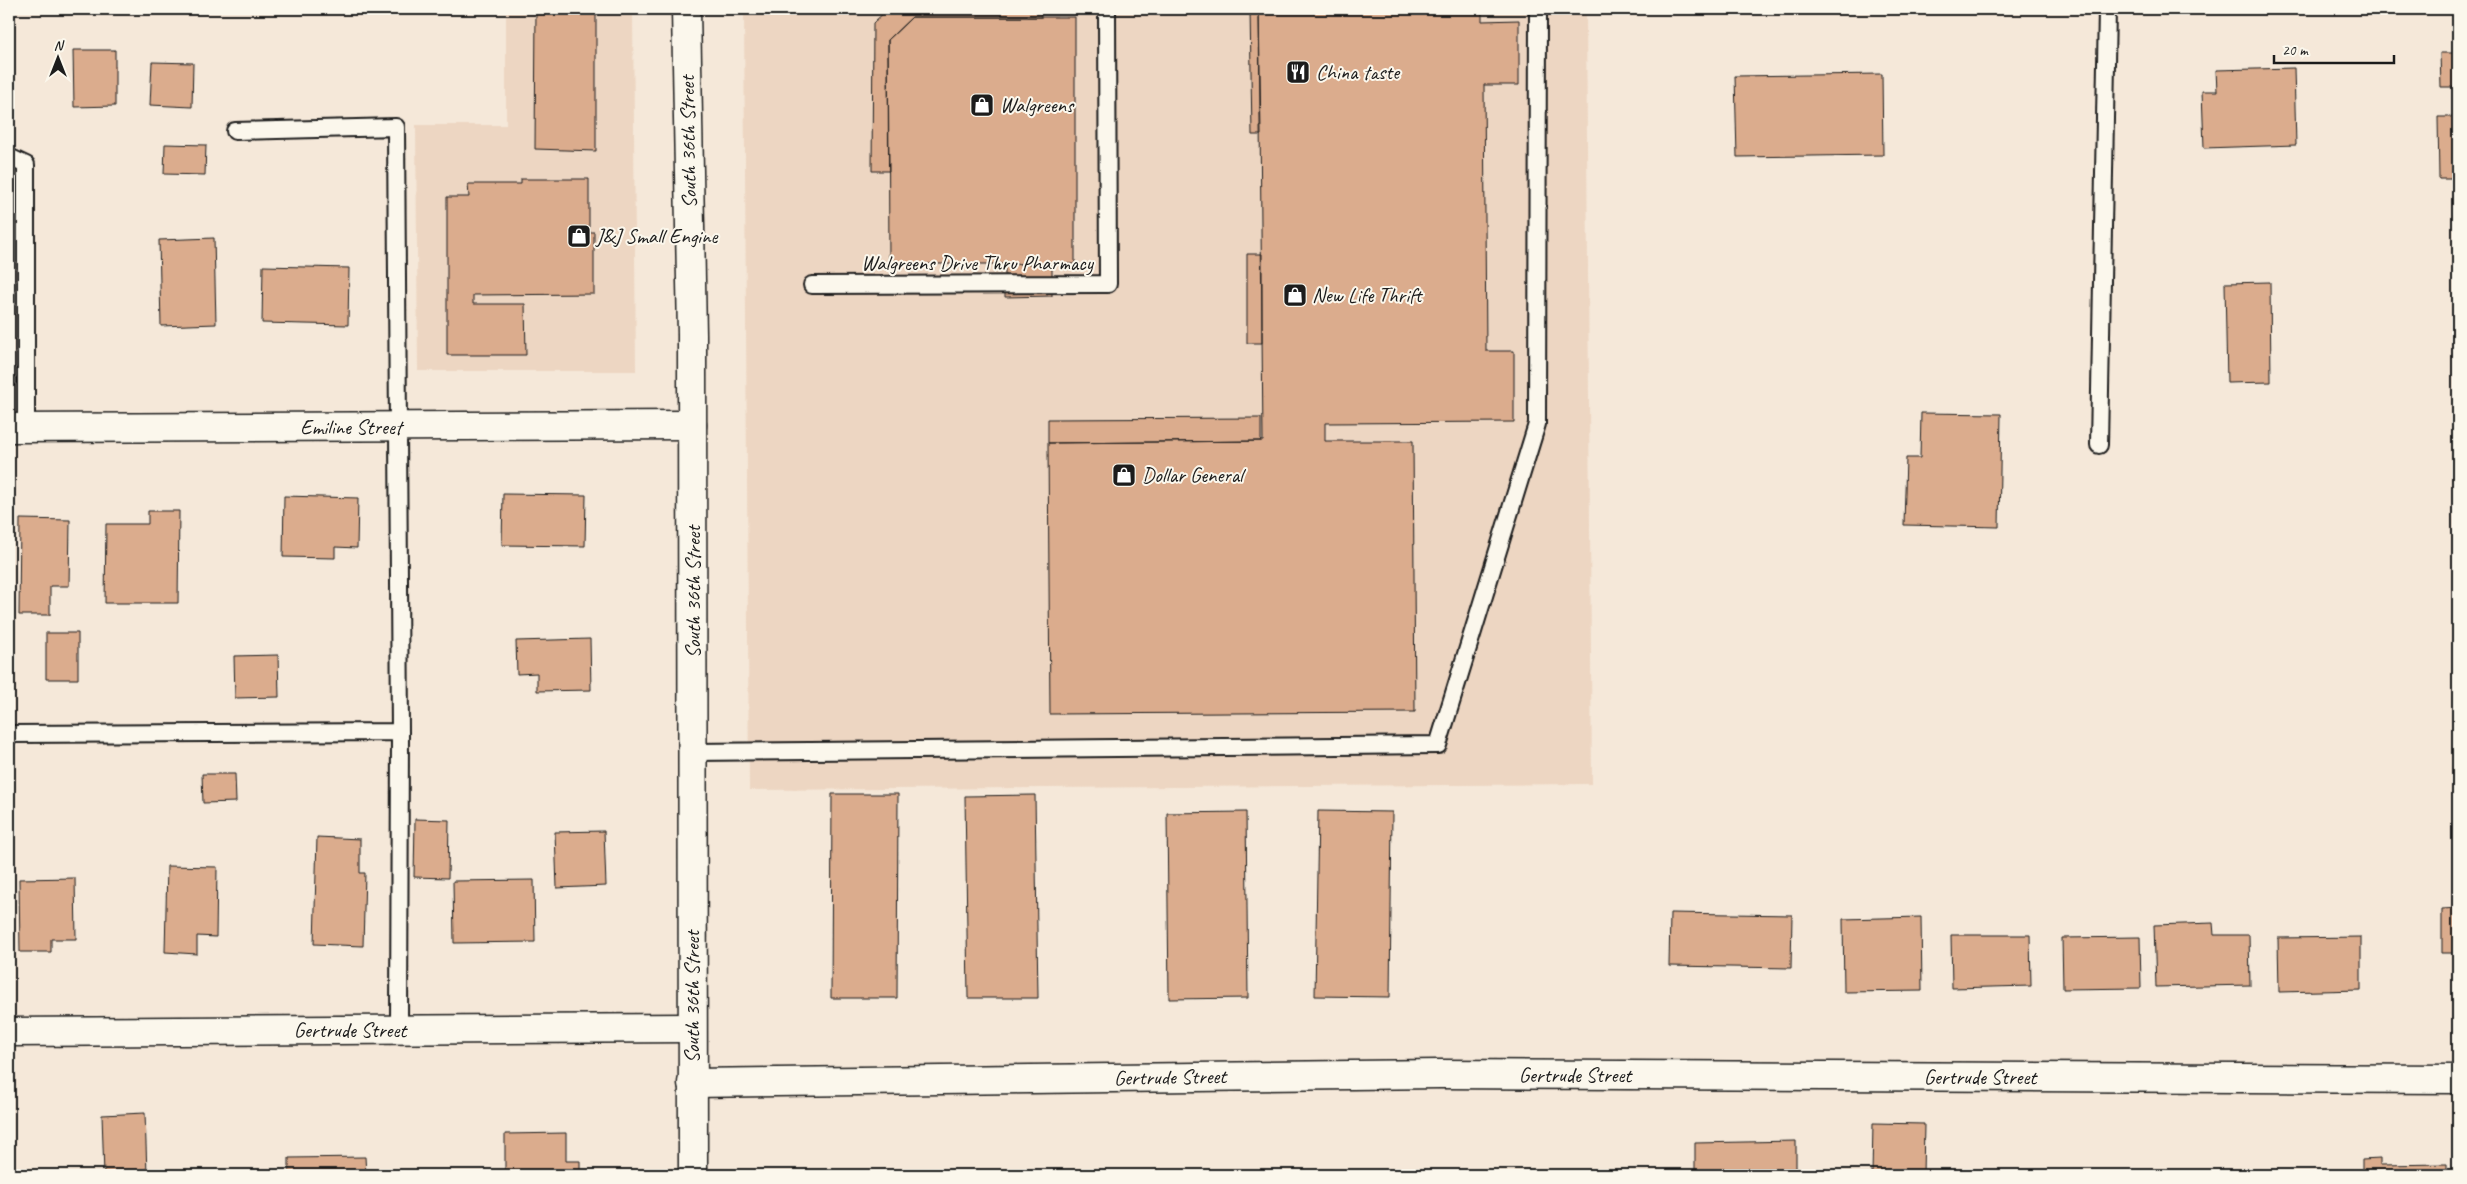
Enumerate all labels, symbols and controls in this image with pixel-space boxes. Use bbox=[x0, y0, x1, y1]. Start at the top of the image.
north arrow bbox=[32, 32, 82, 82]
scale bar bbox=[2274, 32, 2394, 64]
text: N bbox=[54, 37, 65, 54]
text: 20 m bbox=[2282, 41, 2309, 60]
restaurant icon: China taste bbox=[1285, 59, 1311, 85]
place label: China taste bbox=[1316, 59, 1401, 85]
street label: South 36th Street bbox=[674, 73, 702, 208]
shop icon: Walgreens bbox=[969, 92, 995, 118]
place label: Walgreens bbox=[1000, 92, 1075, 118]
shop icon: J&J Small Engine bbox=[566, 223, 592, 249]
place label: J&J Small Engine bbox=[595, 223, 718, 249]
street label: Walgreens Drive Thru Pharmacy bbox=[861, 250, 1095, 276]
shop icon: New Life Thrift bbox=[1282, 282, 1308, 308]
place label: New Life Thrift bbox=[1312, 282, 1423, 308]
street label: Emiline Street bbox=[300, 414, 405, 440]
shop icon: Dollar General bbox=[1111, 462, 1137, 488]
place label: Dollar General bbox=[1142, 462, 1246, 488]
street label: South 36th Street bbox=[680, 524, 706, 658]
street label: South 36th Street bbox=[679, 929, 705, 1063]
street label: Gertrude Street bbox=[294, 1017, 408, 1043]
street label: Gertrude Street bbox=[1519, 1062, 1633, 1088]
street label: Gertrude Street bbox=[1114, 1063, 1228, 1091]
street label: Gertrude Street bbox=[1924, 1064, 2038, 1090]

